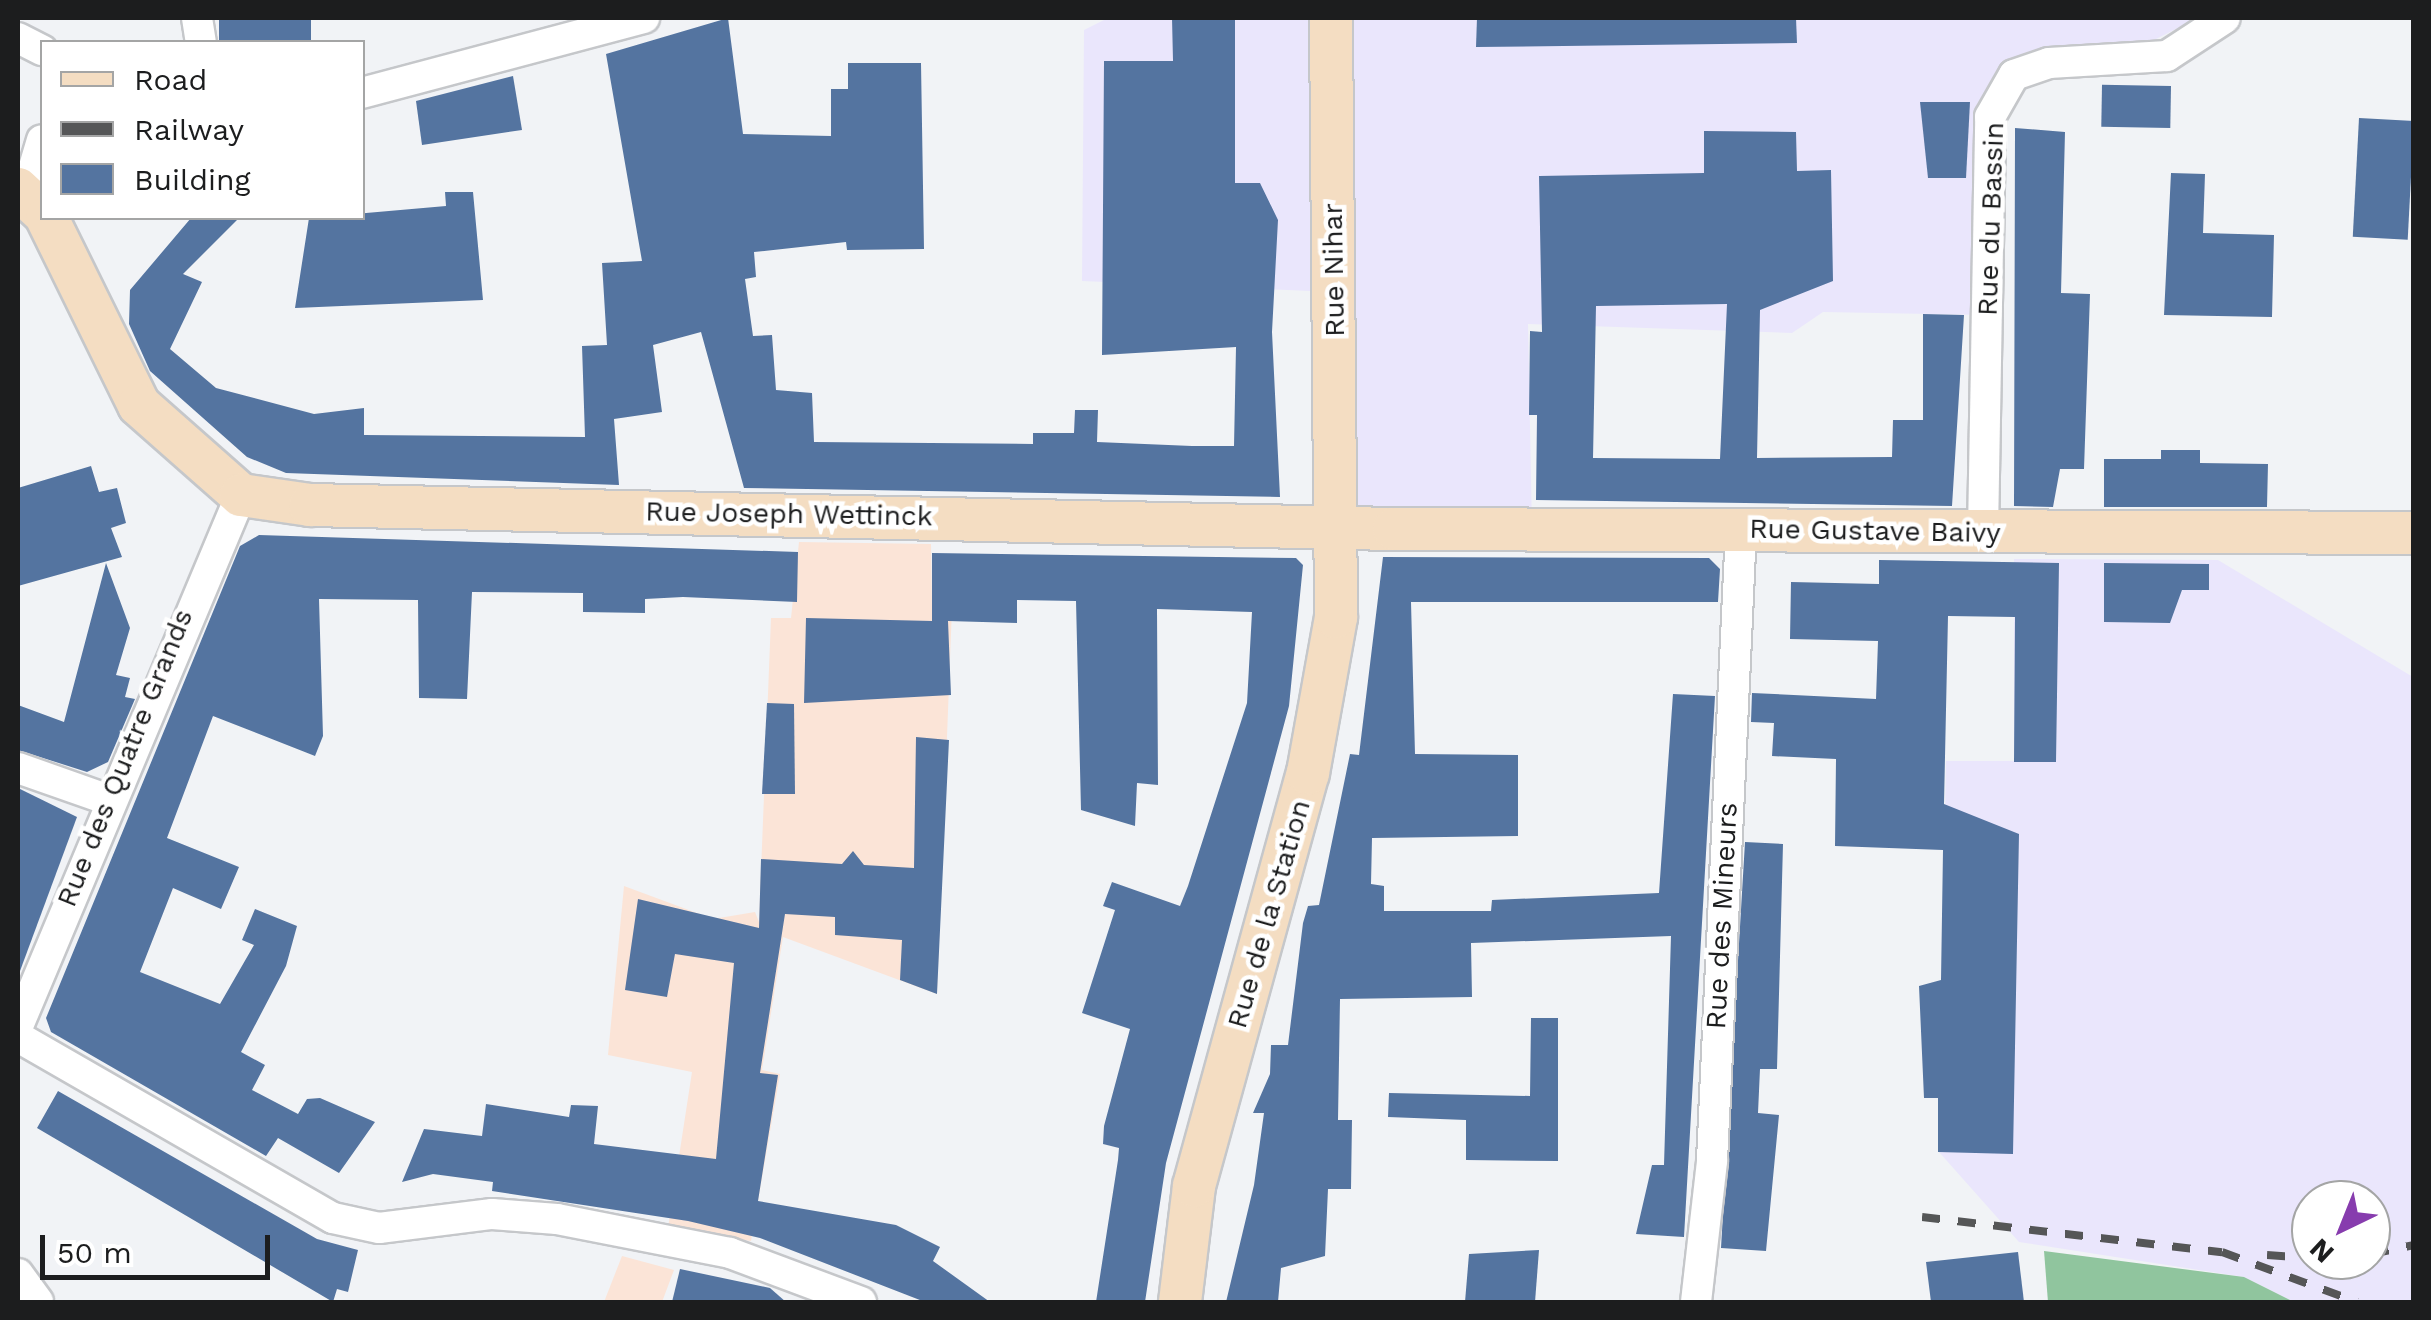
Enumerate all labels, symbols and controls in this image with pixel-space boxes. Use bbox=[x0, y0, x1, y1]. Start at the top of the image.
legend bbox=[40, 40, 365, 220]
text: Road bbox=[134, 62, 207, 97]
text: Railway bbox=[134, 112, 244, 147]
street label: Rue du Bassin bbox=[1971, 121, 2011, 317]
text: Building bbox=[134, 162, 251, 197]
street label: Rue Nihar bbox=[1316, 203, 1352, 337]
street label: Rue Joseph Wettinck bbox=[644, 495, 934, 533]
street label: Rue Gustave Baivy bbox=[1749, 512, 2001, 550]
street label: Rue des Quatre Grands bbox=[50, 604, 200, 912]
street label: Rue de la Station bbox=[1220, 796, 1318, 1032]
street label: Rue des Mineurs bbox=[1699, 802, 1745, 1030]
north arrow bbox=[2291, 1180, 2391, 1280]
scale bar bbox=[45, 1215, 275, 1277]
text: N bbox=[2303, 1232, 2340, 1270]
text: 50 m bbox=[57, 1235, 132, 1270]

